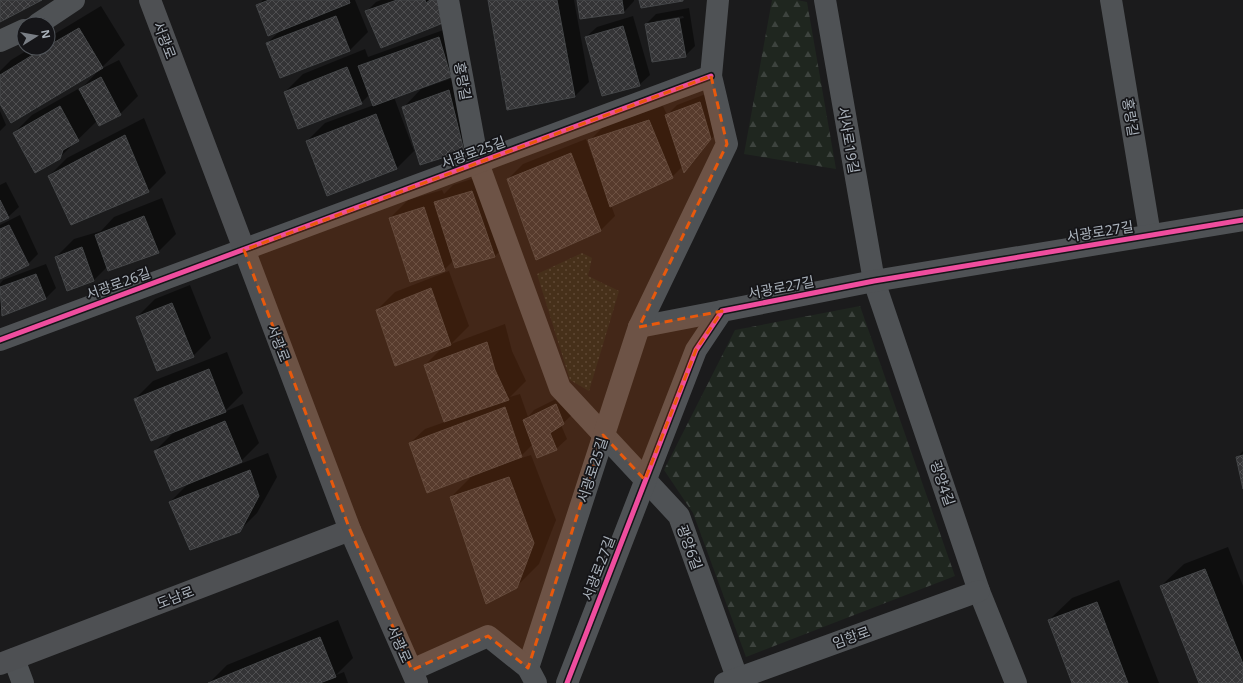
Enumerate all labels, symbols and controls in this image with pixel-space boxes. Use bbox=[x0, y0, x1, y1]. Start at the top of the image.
north arrow bbox=[16, 16, 56, 56]
street label: 서광로 bbox=[149, 19, 181, 62]
text: N bbox=[38, 28, 55, 40]
street label: 홍랑길 bbox=[450, 60, 476, 102]
street label: 홍랑길 bbox=[1119, 96, 1143, 138]
street label: 서사로19길 bbox=[834, 105, 864, 175]
street label: 서광로25길 bbox=[438, 132, 508, 172]
street label: 서광로27길 bbox=[1065, 216, 1135, 246]
street label: 서광로26길 bbox=[83, 263, 153, 303]
street label: 서광로27길 bbox=[746, 271, 816, 303]
street label: 서광로 bbox=[263, 322, 295, 365]
street label: 서광로25길 bbox=[573, 435, 611, 505]
street label: 광양4길 bbox=[926, 458, 960, 508]
street label: 광양6길 bbox=[673, 522, 707, 572]
street label: 서광로27길 bbox=[577, 533, 619, 603]
street label: 도남로 bbox=[154, 581, 197, 613]
street label: 임항로 bbox=[830, 621, 873, 653]
street label: 서광로 bbox=[383, 622, 417, 666]

